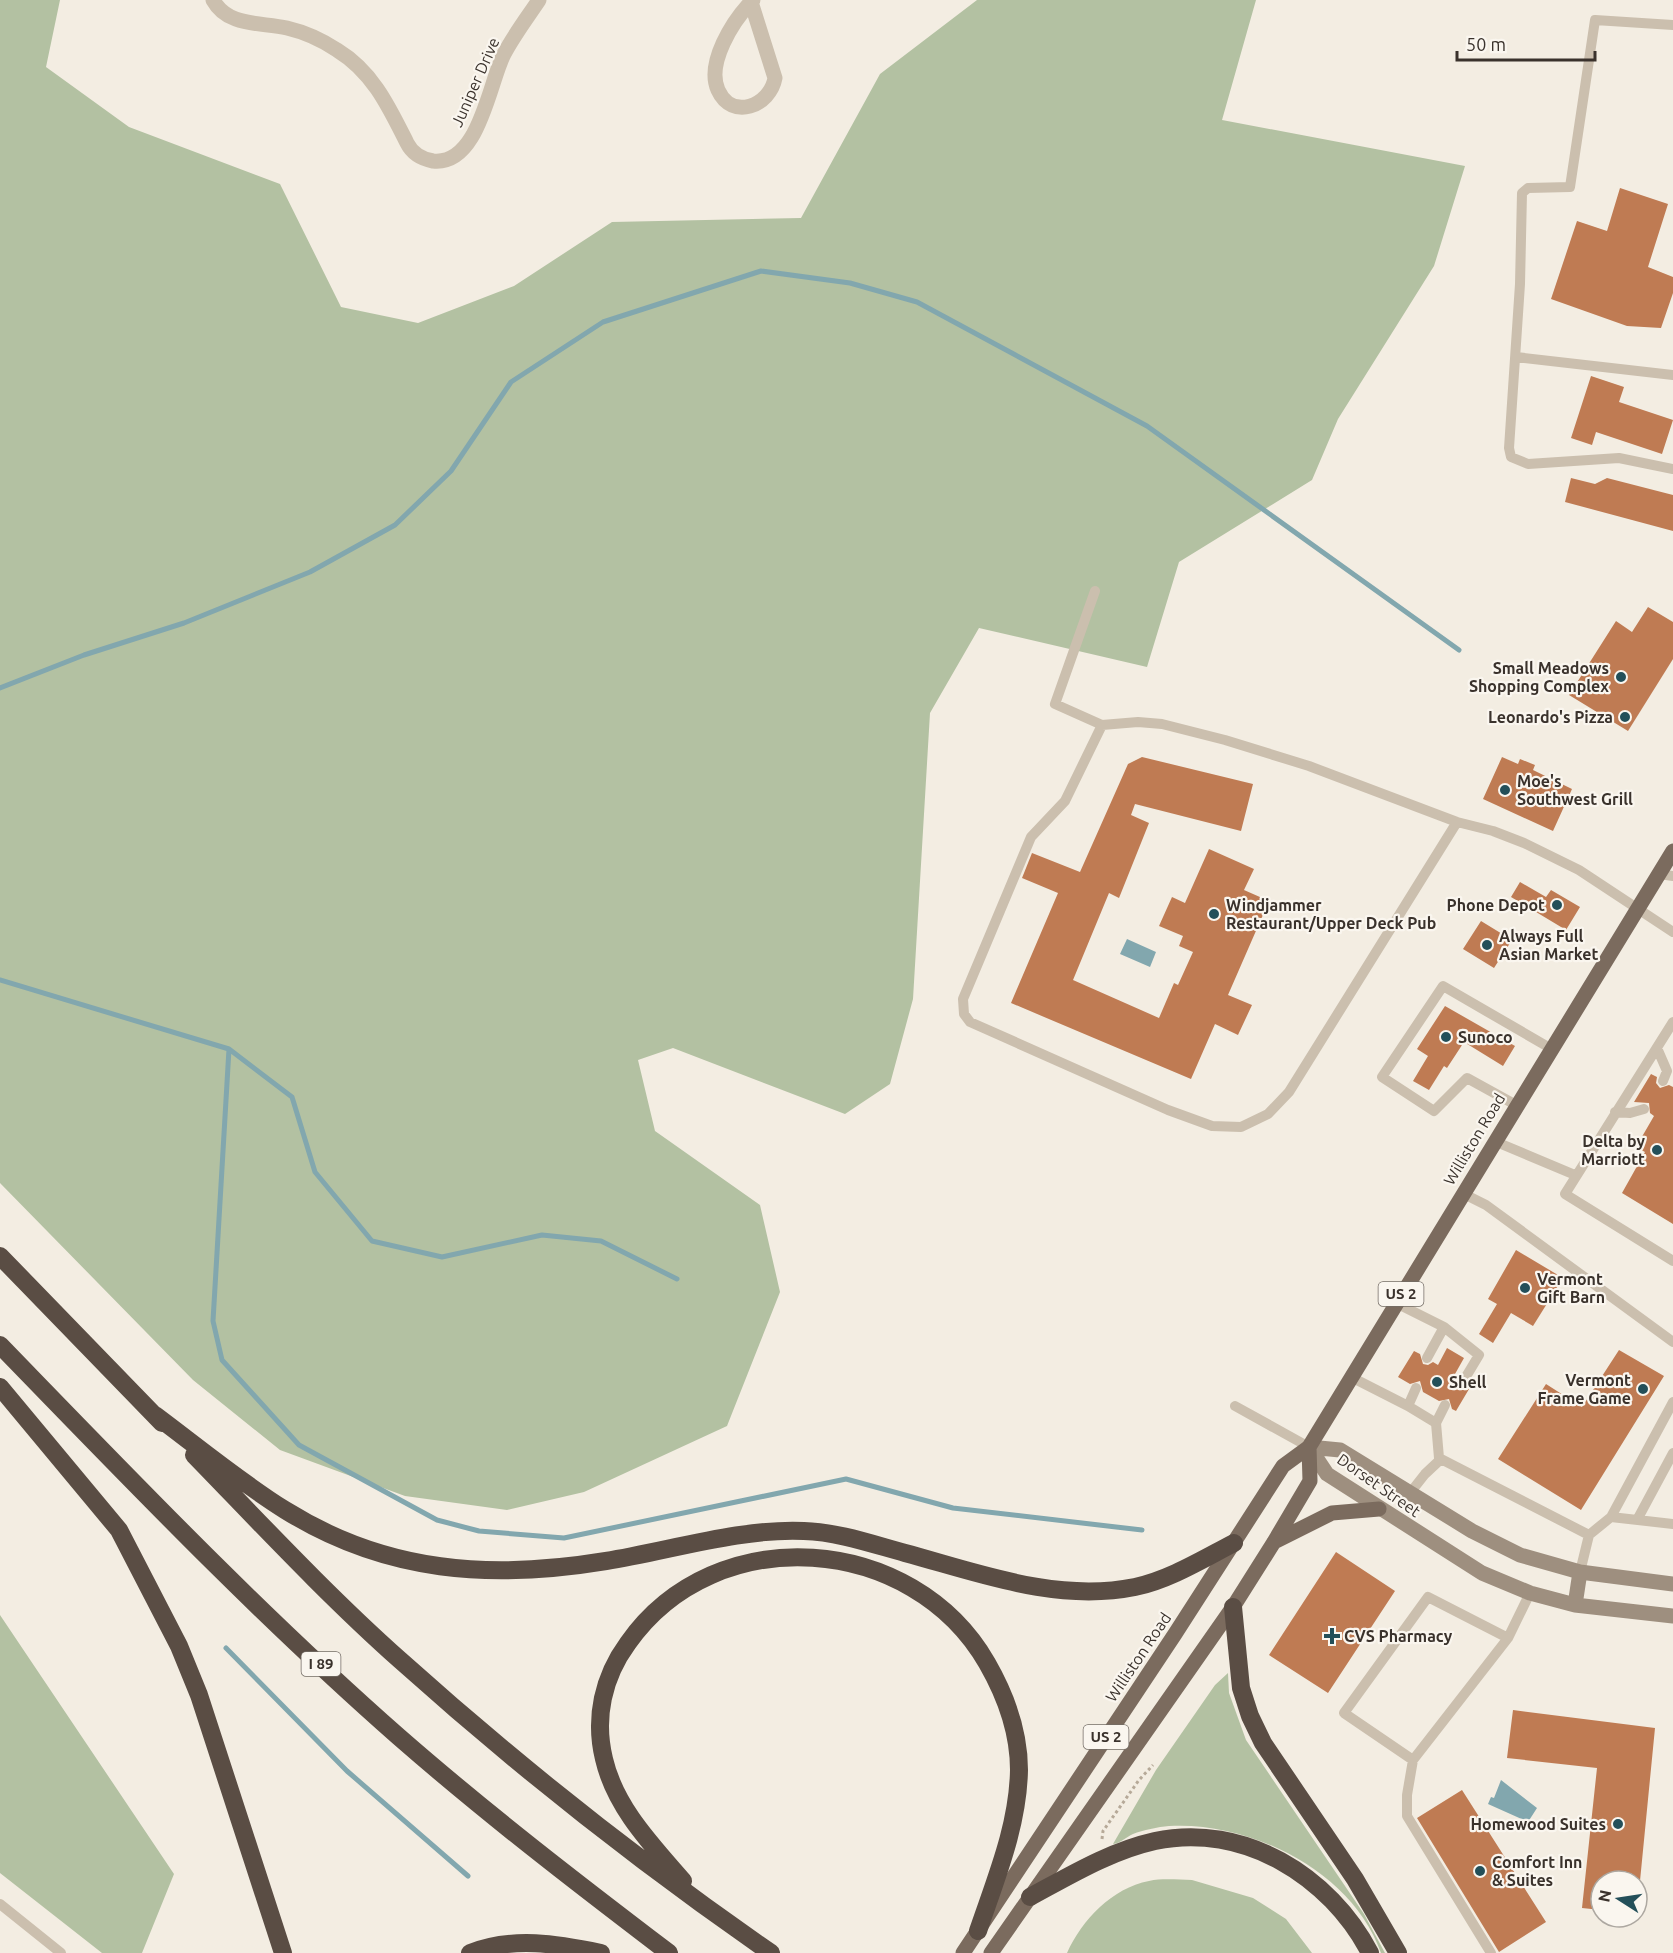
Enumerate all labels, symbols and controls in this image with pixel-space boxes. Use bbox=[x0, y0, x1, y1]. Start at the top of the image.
scale bar bbox=[1457, 24, 1595, 62]
text: 50 m bbox=[1466, 34, 1506, 54]
street label: Juniper Drive bbox=[447, 35, 503, 129]
place label: Small Meadows Shopping Complex bbox=[1469, 659, 1609, 695]
marker: Small Meadows Shopping Complex bbox=[1614, 670, 1628, 684]
place label: Leonardo's Pizza bbox=[1488, 708, 1613, 726]
marker: Leonardo's Pizza bbox=[1618, 710, 1632, 724]
place label: Moe's Southwest Grill bbox=[1517, 772, 1633, 808]
marker: Moe's Southwest Grill bbox=[1498, 783, 1512, 797]
place label: Windjammer Restaurant/Upper Deck Pub bbox=[1226, 896, 1436, 932]
place label: Phone Depot bbox=[1447, 896, 1545, 914]
marker: Phone Depot bbox=[1550, 898, 1564, 912]
marker: Windjammer Restaurant/Upper Deck Pub bbox=[1207, 907, 1221, 921]
place label: Always Full Asian Market bbox=[1499, 927, 1598, 963]
marker: Always Full Asian Market bbox=[1480, 938, 1494, 952]
place label: Sunoco bbox=[1458, 1028, 1513, 1046]
marker: Sunoco bbox=[1439, 1030, 1453, 1044]
street label: Williston Road bbox=[1440, 1090, 1508, 1188]
place label: Delta by Marriott bbox=[1581, 1132, 1645, 1168]
marker: Delta by Marriott bbox=[1650, 1143, 1664, 1157]
place label: Vermont Gift Barn bbox=[1537, 1270, 1605, 1306]
marker: Vermont Gift Barn bbox=[1518, 1281, 1532, 1295]
road number: US 2 bbox=[1378, 1282, 1424, 1306]
place label: Vermont Frame Game bbox=[1538, 1371, 1631, 1407]
place label: Shell bbox=[1449, 1373, 1487, 1391]
marker: Shell bbox=[1430, 1375, 1444, 1389]
marker: Vermont Frame Game bbox=[1636, 1382, 1650, 1396]
street label: Dorset Street bbox=[1334, 1450, 1425, 1521]
street label: Williston Road bbox=[1102, 1609, 1174, 1705]
place label: CVS Pharmacy bbox=[1344, 1627, 1453, 1645]
marker: CVS Pharmacy bbox=[1325, 1629, 1339, 1643]
road number: I 89 bbox=[302, 1652, 340, 1676]
road number: US 2 bbox=[1084, 1725, 1128, 1749]
place label: Homewood Suites bbox=[1470, 1815, 1606, 1833]
marker: Homewood Suites bbox=[1611, 1817, 1625, 1831]
place label: Comfort Inn & Suites bbox=[1492, 1853, 1582, 1889]
marker: Comfort Inn & Suites bbox=[1473, 1864, 1487, 1878]
north arrow bbox=[1589, 1869, 1649, 1929]
text: N bbox=[1594, 1888, 1614, 1904]

